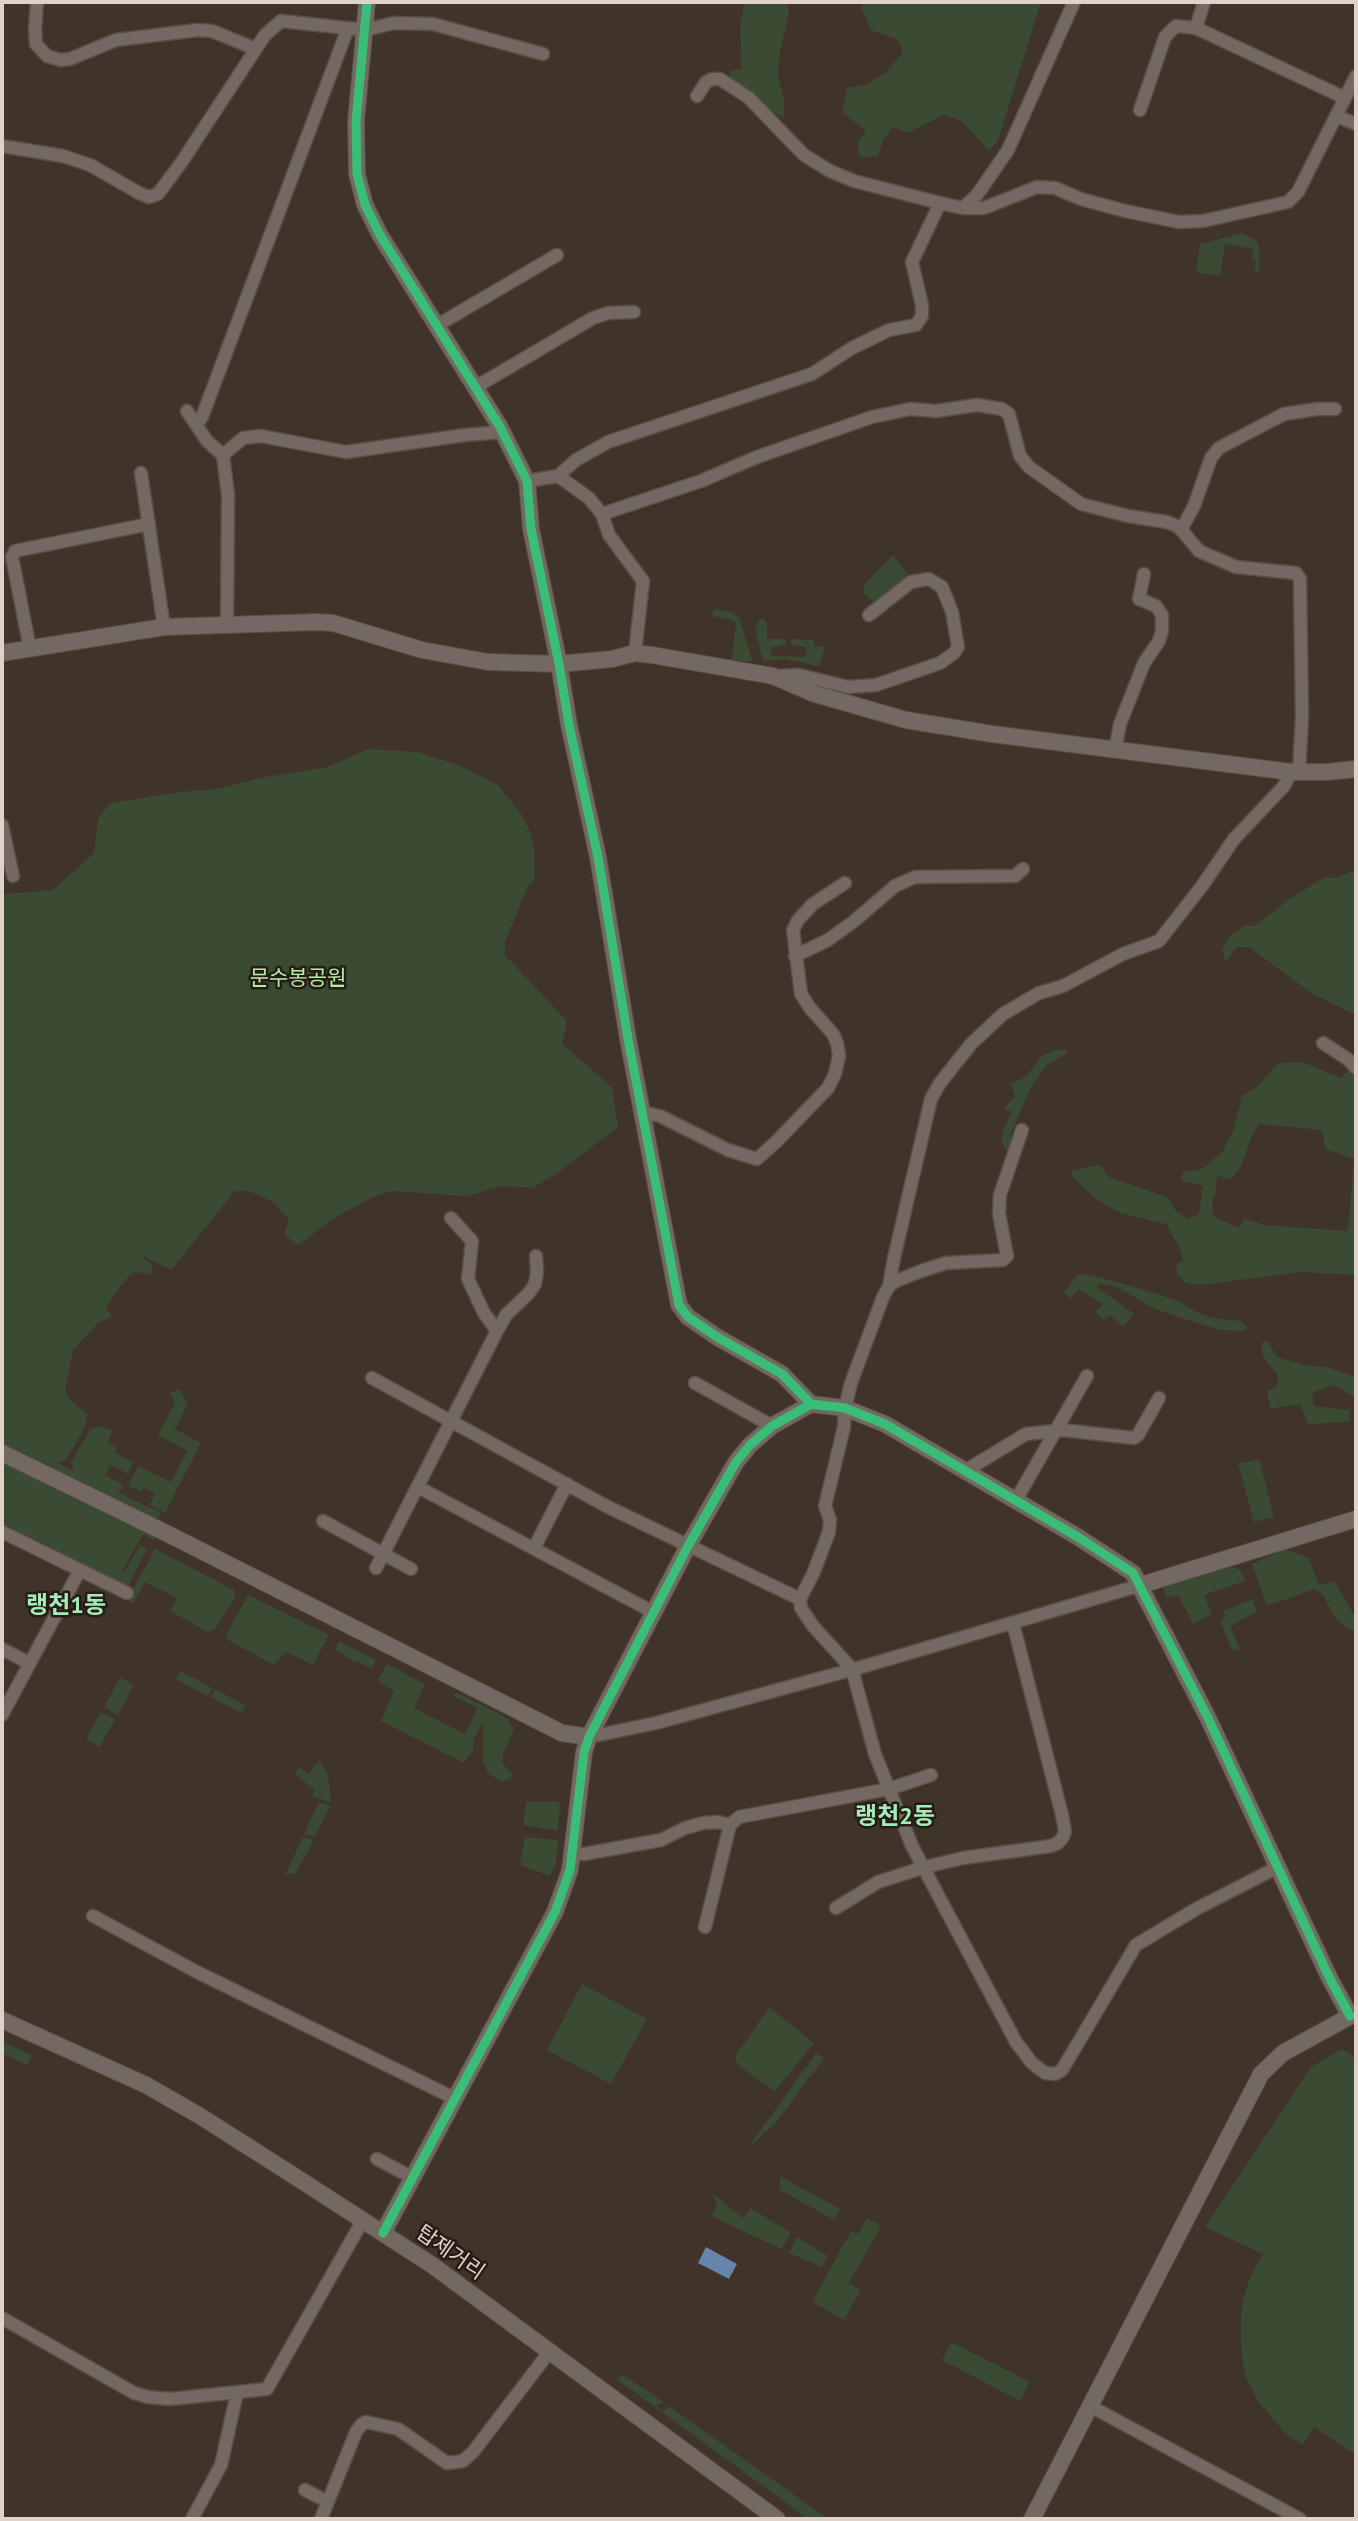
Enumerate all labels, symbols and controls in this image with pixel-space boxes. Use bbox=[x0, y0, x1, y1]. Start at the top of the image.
park label: 문수봉공원 bbox=[250, 966, 346, 992]
district label: 랭천1동 bbox=[26, 1592, 106, 1620]
district label: 랭천2동 bbox=[855, 1803, 935, 1831]
street label: 탑제거리 bbox=[411, 2221, 489, 2285]

